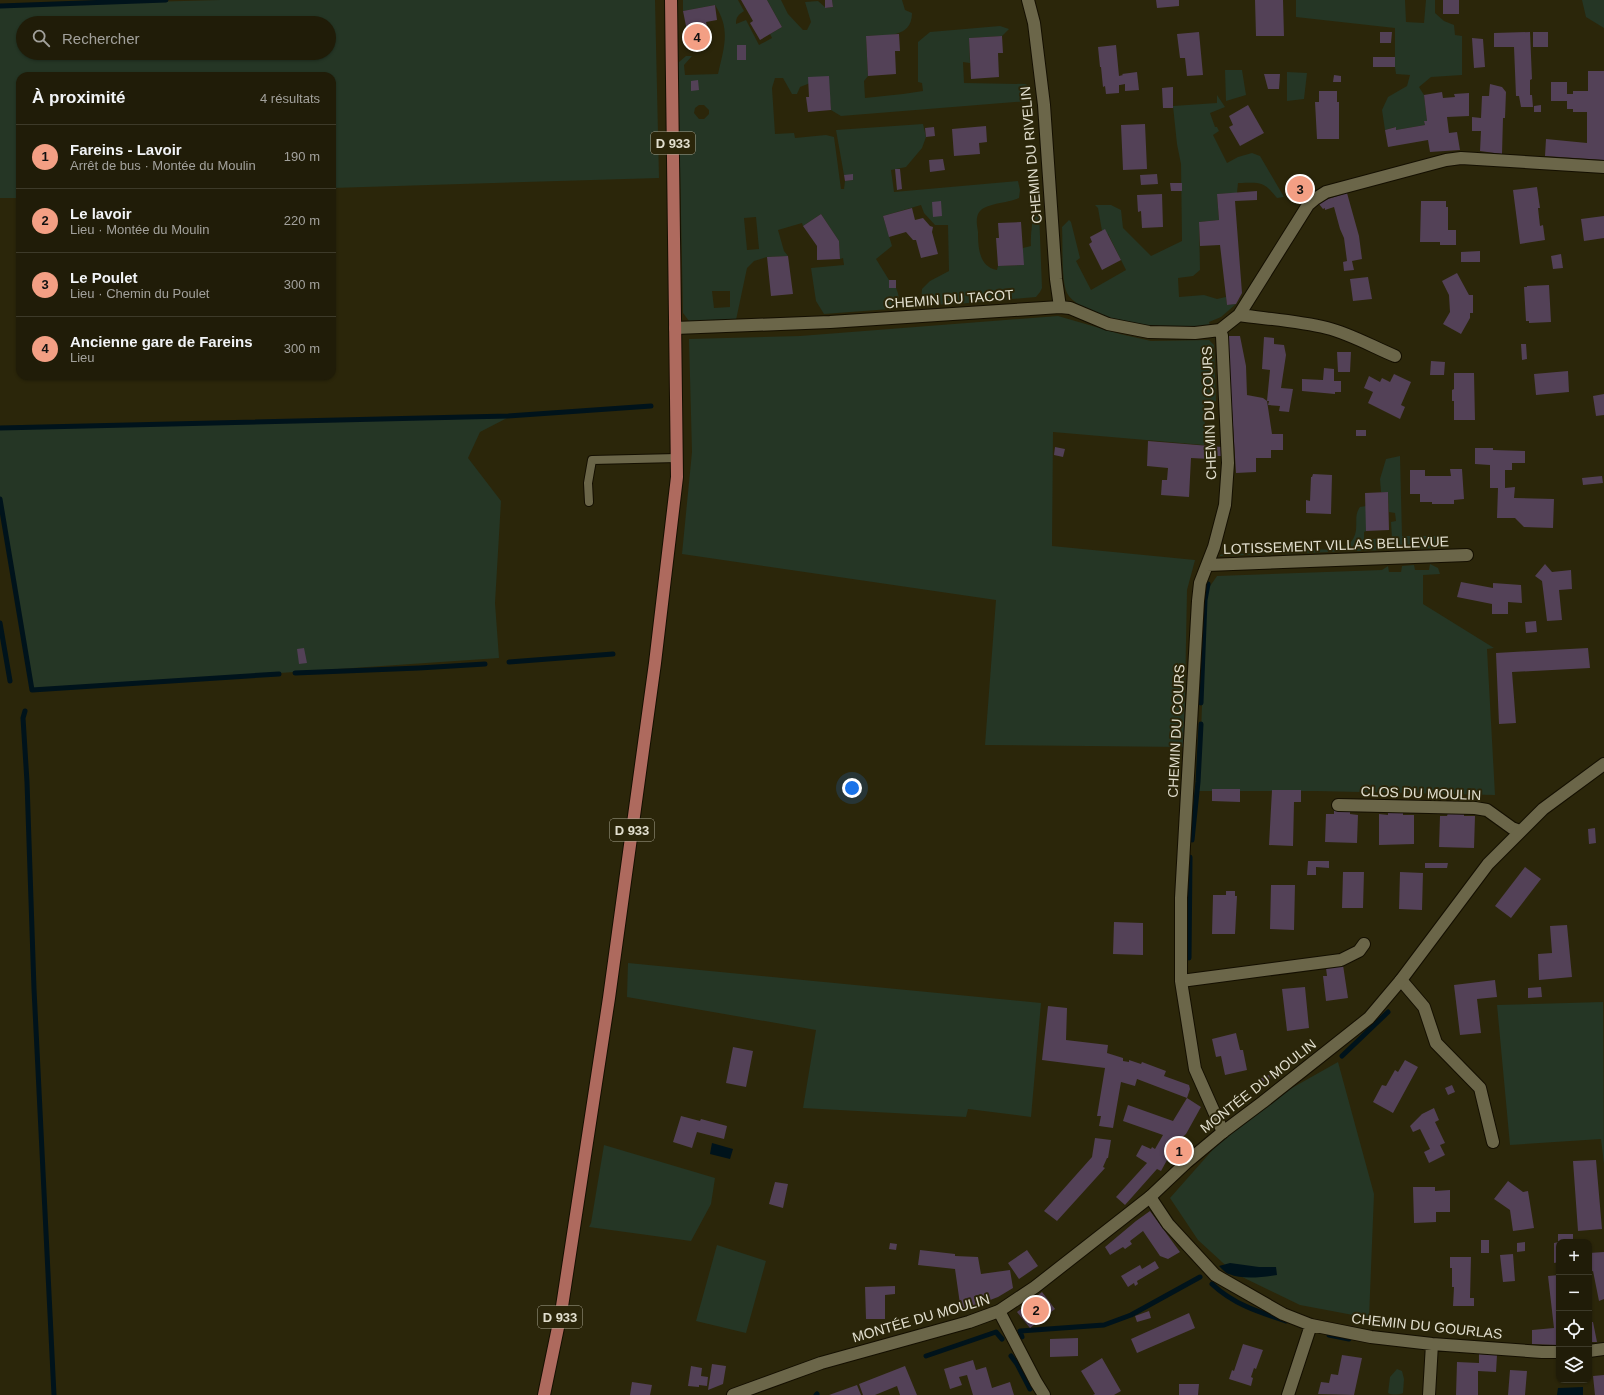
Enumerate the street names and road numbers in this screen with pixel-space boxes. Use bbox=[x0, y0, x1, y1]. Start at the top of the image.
street label: CHEMIN DU RIVELIN bbox=[1017, 86, 1045, 224]
road number: D 933 bbox=[651, 132, 695, 154]
street label: CHEMIN DU TACOT bbox=[884, 286, 1015, 311]
street label: CHEMIN DU COURS bbox=[1199, 346, 1219, 480]
street label: LOTISSEMENT VILLAS BELLEVUE bbox=[1223, 533, 1449, 557]
street label: CHEMIN DU COURS bbox=[1165, 664, 1187, 798]
street label: CLOS DU MOULIN bbox=[1360, 783, 1482, 803]
road number: D 933 bbox=[610, 819, 654, 841]
street label: MONTÉE DU MOULIN bbox=[1197, 1036, 1319, 1136]
street label: MONTÉE DU MOULIN bbox=[850, 1291, 992, 1345]
road number: D 933 bbox=[538, 1306, 582, 1328]
street label: CHEMIN DU GOURLAS bbox=[1351, 1310, 1503, 1342]

